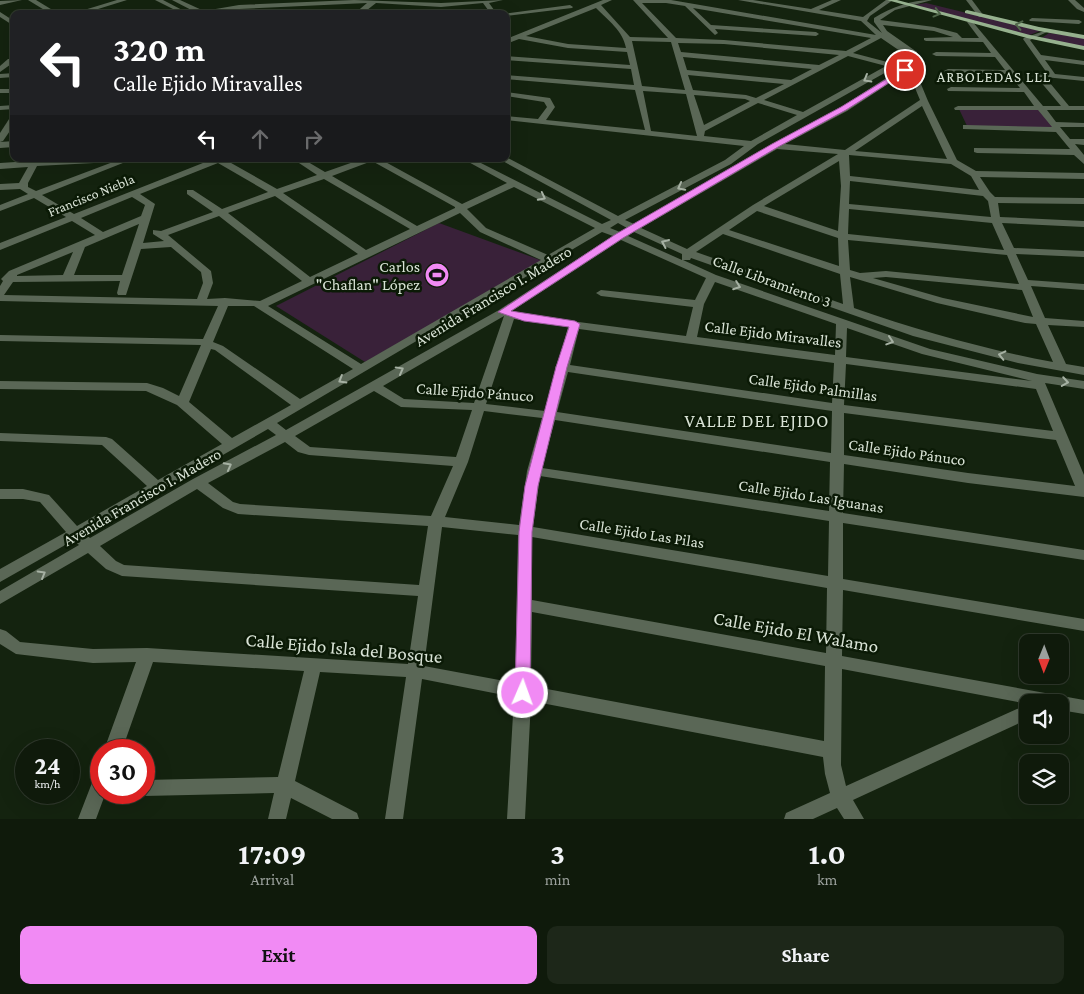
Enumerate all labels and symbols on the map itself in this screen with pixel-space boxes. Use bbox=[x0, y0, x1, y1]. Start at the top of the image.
one-way arrow bbox=[933, 7, 942, 18]
one-way arrow bbox=[1014, 20, 1023, 31]
pin bbox=[884, 49, 926, 91]
district label: ARBOLEDAS LLL bbox=[937, 69, 1051, 85]
one-way arrow bbox=[863, 73, 872, 83]
street label: Francisco Niebla bbox=[45, 170, 137, 220]
one-way arrow bbox=[677, 181, 686, 191]
one-way arrow bbox=[537, 191, 546, 201]
one-way arrow bbox=[661, 239, 670, 250]
street label: Avenida Francisco I. Madero bbox=[412, 243, 574, 349]
street label: Calle Libramiento 3 bbox=[710, 252, 834, 310]
place label: Carlos "Chaflan" López bbox=[316, 258, 420, 294]
sports icon: Carlos "Chaflan" López bbox=[424, 262, 450, 288]
one-way arrow bbox=[732, 280, 741, 290]
street label: Calle Ejido Miravalles bbox=[703, 317, 842, 352]
one-way arrow bbox=[886, 335, 894, 345]
one-way arrow bbox=[997, 350, 1006, 361]
one-way arrow bbox=[395, 366, 404, 376]
street label: Calle Ejido Palmillas bbox=[747, 370, 878, 405]
one-way arrow bbox=[338, 373, 347, 383]
one-way arrow bbox=[1061, 377, 1069, 387]
street label: Calle Ejido Pánuco bbox=[415, 379, 535, 406]
district label: VALLE DEL EJIDO bbox=[685, 411, 829, 431]
street label: Calle Ejido Pánuco bbox=[847, 435, 967, 470]
street label: Avenida Francisco I. Madero bbox=[60, 445, 224, 549]
one-way arrow bbox=[223, 462, 232, 472]
street label: Calle Ejido Las Iguanas bbox=[737, 476, 885, 517]
street label: Calle Ejido Las Pilas bbox=[578, 515, 706, 552]
one-way arrow bbox=[37, 570, 46, 580]
street label: Calle Ejido El Walamo bbox=[712, 607, 880, 658]
street label: Calle Ejido Isla del Bosque bbox=[245, 629, 443, 668]
north arrow bbox=[1019, 634, 1069, 684]
position arrow bbox=[496, 666, 548, 718]
speed limit sign: 30 bbox=[90, 739, 155, 804]

